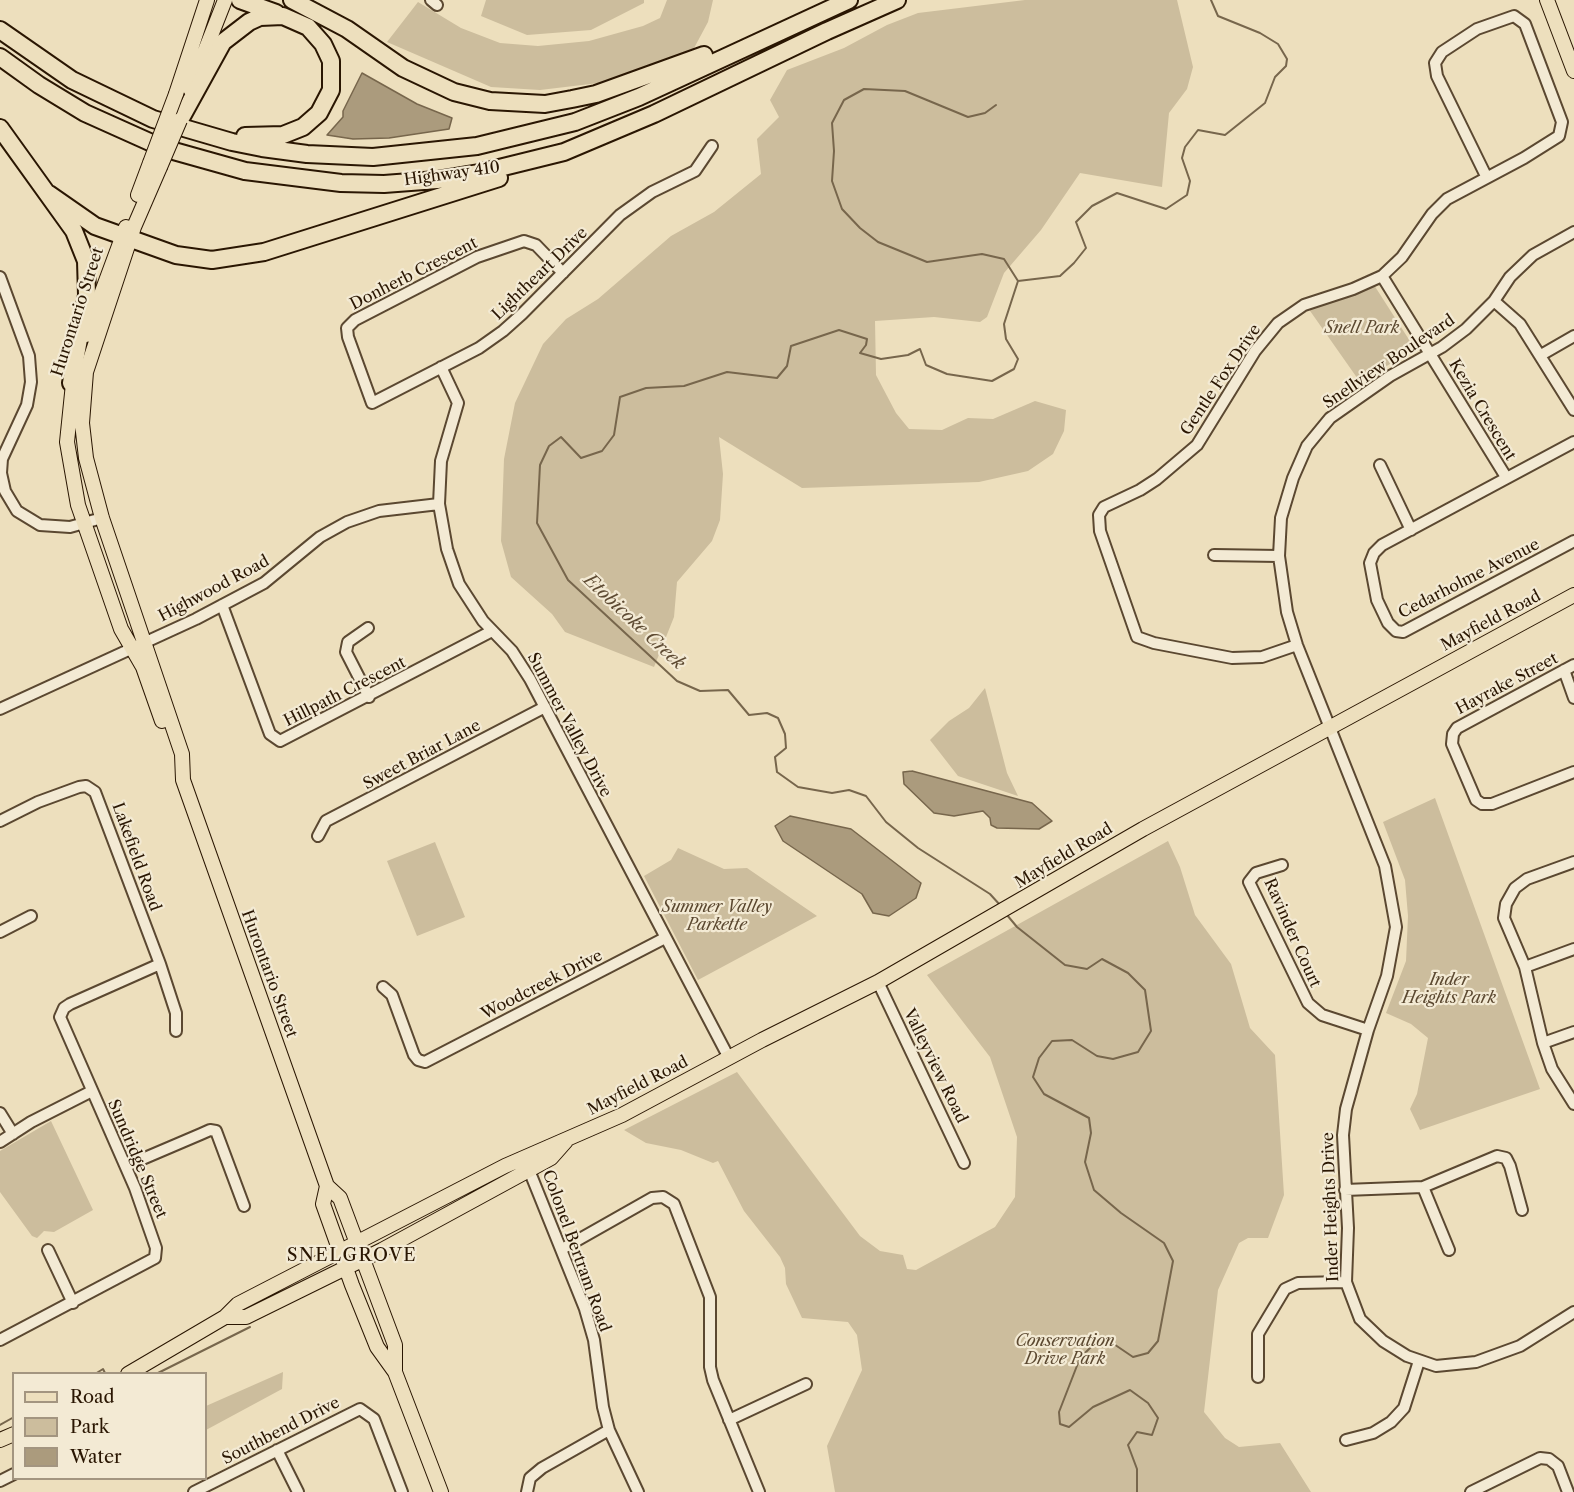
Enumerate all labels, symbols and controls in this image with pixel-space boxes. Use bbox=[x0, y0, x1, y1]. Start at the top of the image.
street label: Highway 410 bbox=[403, 158, 501, 190]
street label: Lightheart Drive bbox=[488, 224, 592, 324]
street label: Donherb Crescent bbox=[347, 234, 481, 314]
street label: Hurontario Street bbox=[48, 245, 108, 379]
street label: Snellview Boulevard bbox=[1319, 311, 1459, 413]
park label: Snell Park bbox=[1325, 318, 1399, 338]
street label: Gentle Fox Drive bbox=[1177, 321, 1265, 439]
street label: Kezia Crescent bbox=[1444, 356, 1520, 464]
street label: Cedarholme Avenue bbox=[1395, 535, 1543, 623]
street label: Highwood Road bbox=[155, 552, 273, 626]
water label: Etobicoke Creek bbox=[579, 570, 689, 674]
street label: Mayfield Road bbox=[1438, 587, 1544, 655]
street label: Hayrake Street bbox=[1453, 649, 1561, 719]
street label: Summer Valley Drive bbox=[523, 650, 615, 800]
street label: Hillpath Crescent bbox=[281, 653, 409, 731]
street label: Sweet Briar Lane bbox=[360, 716, 484, 794]
street label: Lakefield Road bbox=[108, 800, 164, 914]
street label: Mayfield Road bbox=[1012, 819, 1116, 893]
street label: Ravinder Court bbox=[1259, 875, 1325, 991]
park label: Summer Valley Parkette bbox=[662, 897, 772, 935]
street label: Hurontario Street bbox=[237, 907, 301, 1041]
street label: Woodcreek Drive bbox=[478, 946, 606, 1024]
park label: Inder Heights Park bbox=[1402, 970, 1496, 1008]
street label: Valleyview Road bbox=[899, 1006, 971, 1126]
street label: Mayfield Road bbox=[584, 1052, 692, 1120]
street label: Sundridge Street bbox=[103, 1097, 171, 1221]
street label: Inder Heights Drive bbox=[1319, 1132, 1343, 1282]
street label: Colonel Bertram Road bbox=[538, 1167, 614, 1335]
district label: SNELGROVE bbox=[287, 1245, 417, 1267]
park label: Conservation Drive Park bbox=[1015, 1331, 1115, 1369]
legend bbox=[12, 1372, 207, 1480]
text: Road bbox=[70, 1386, 115, 1408]
street label: Southbend Drive bbox=[219, 1393, 343, 1469]
text: Park bbox=[70, 1416, 109, 1438]
text: Water bbox=[70, 1446, 122, 1468]

